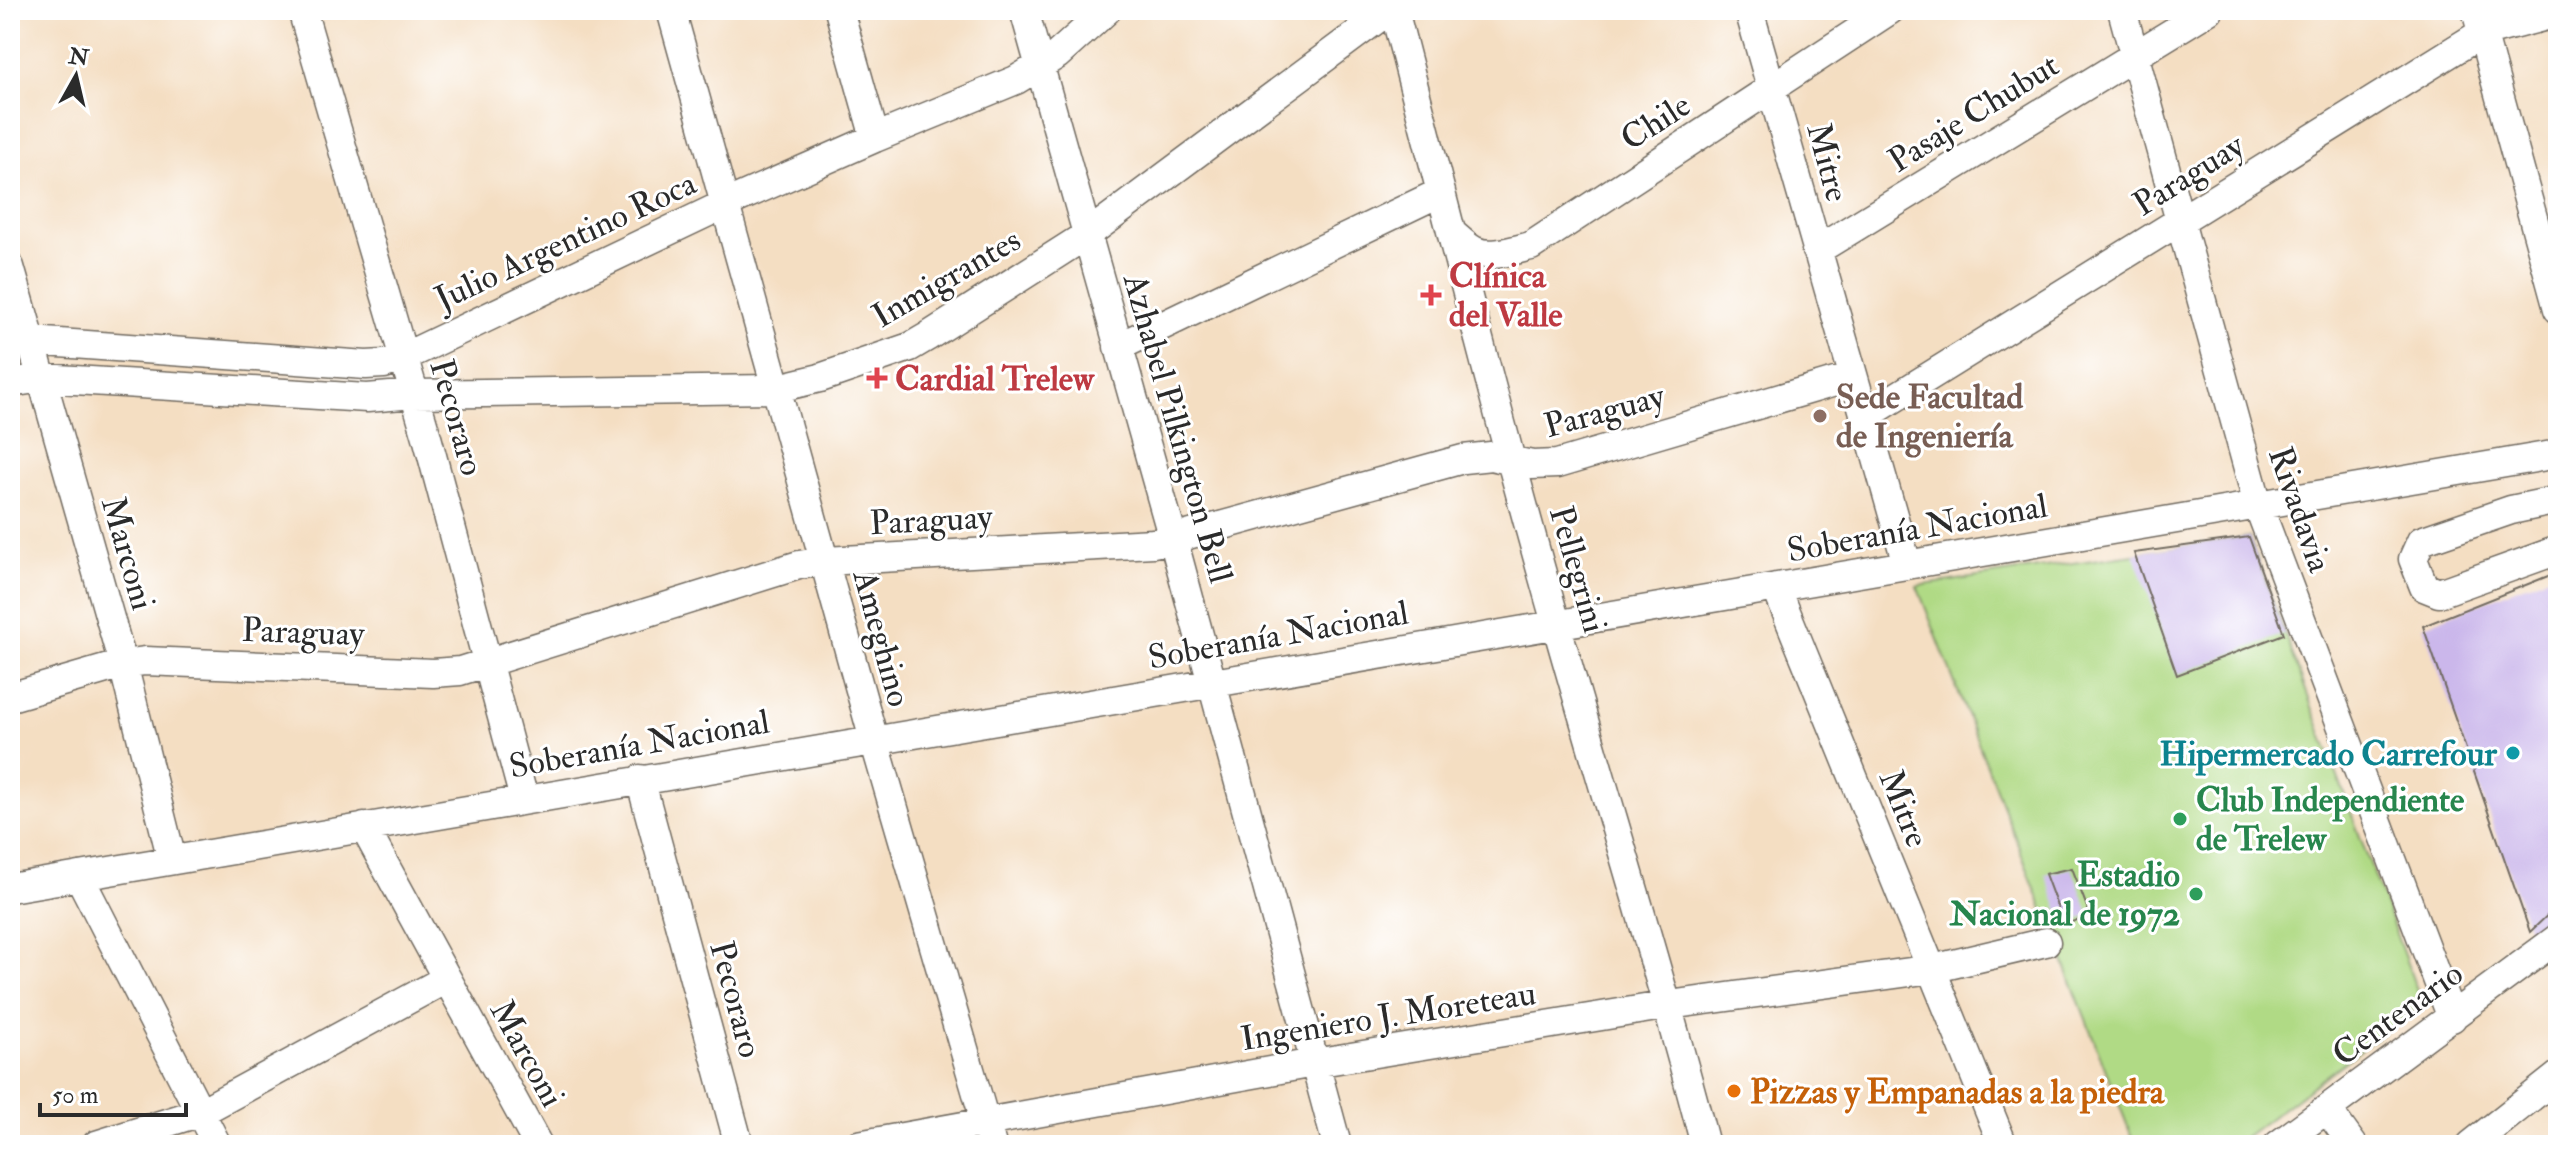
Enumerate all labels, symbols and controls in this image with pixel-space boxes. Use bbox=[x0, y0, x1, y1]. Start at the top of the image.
north arrow bbox=[36, 36, 116, 116]
text: N bbox=[66, 42, 91, 72]
street label: Pasaje Chubut bbox=[1881, 44, 2067, 183]
street label: Chile bbox=[1613, 84, 1699, 161]
street label: Mitre bbox=[1796, 118, 1859, 206]
street label: Paraguay bbox=[2125, 124, 2253, 226]
street label: Julio Argentino Roca bbox=[427, 162, 704, 321]
street label: Inmigrantes bbox=[865, 219, 1029, 338]
place label: Clínica del Valle bbox=[1449, 255, 1563, 337]
street label: Azhabel Pilkington Bell bbox=[1113, 268, 1242, 588]
marker: Clínica del Valle bbox=[1420, 284, 1442, 306]
street label: Pecoraro bbox=[420, 354, 494, 480]
place label: Cardial Trelew bbox=[895, 358, 1095, 401]
marker: Cardial Trelew bbox=[866, 367, 888, 389]
street label: Paraguay bbox=[1539, 375, 1670, 448]
place label: Sede Facultad de Ingeniería bbox=[1836, 376, 2023, 458]
marker: Sede Facultad de Ingeniería bbox=[1811, 407, 1829, 425]
street label: Rivadavia bbox=[2258, 441, 2341, 579]
street label: Soberanía Nacional bbox=[1784, 484, 2051, 573]
street label: Marconi bbox=[91, 492, 164, 615]
street label: Paraguay bbox=[869, 496, 995, 545]
street label: Pellegrini bbox=[1539, 501, 1616, 638]
street label: Ameghino bbox=[842, 564, 920, 711]
street label: Soberanía Nacional bbox=[1145, 591, 1412, 680]
street label: Paraguay bbox=[241, 609, 366, 656]
street label: Soberanía Nacional bbox=[506, 700, 773, 789]
place label: Hipermercado Carrefour bbox=[2160, 733, 2498, 776]
marker: Hipermercado Carrefour bbox=[2504, 744, 2522, 762]
street label: Mitre bbox=[1869, 764, 1938, 853]
place label: Club Independiente de Trelew bbox=[2196, 779, 2465, 861]
marker: Club Independiente de Trelew bbox=[2171, 810, 2189, 828]
place label: Estadio Nacional de 1972 bbox=[1949, 854, 2180, 936]
marker: Estadio Nacional de 1972 bbox=[2187, 885, 2205, 903]
street label: Pecoraro bbox=[699, 936, 772, 1062]
street label: Centenario bbox=[2324, 952, 2472, 1076]
street label: Ingeniero J. Moreteau bbox=[1238, 972, 1539, 1061]
street label: Marconi bbox=[480, 993, 574, 1115]
scale bar bbox=[40, 1067, 186, 1117]
place label: Pizzas y Empanadas a la piedra bbox=[1750, 1071, 2165, 1114]
text: 50 m bbox=[52, 1080, 99, 1111]
marker: Pizzas y Empanadas a la piedra bbox=[1725, 1082, 1743, 1100]

